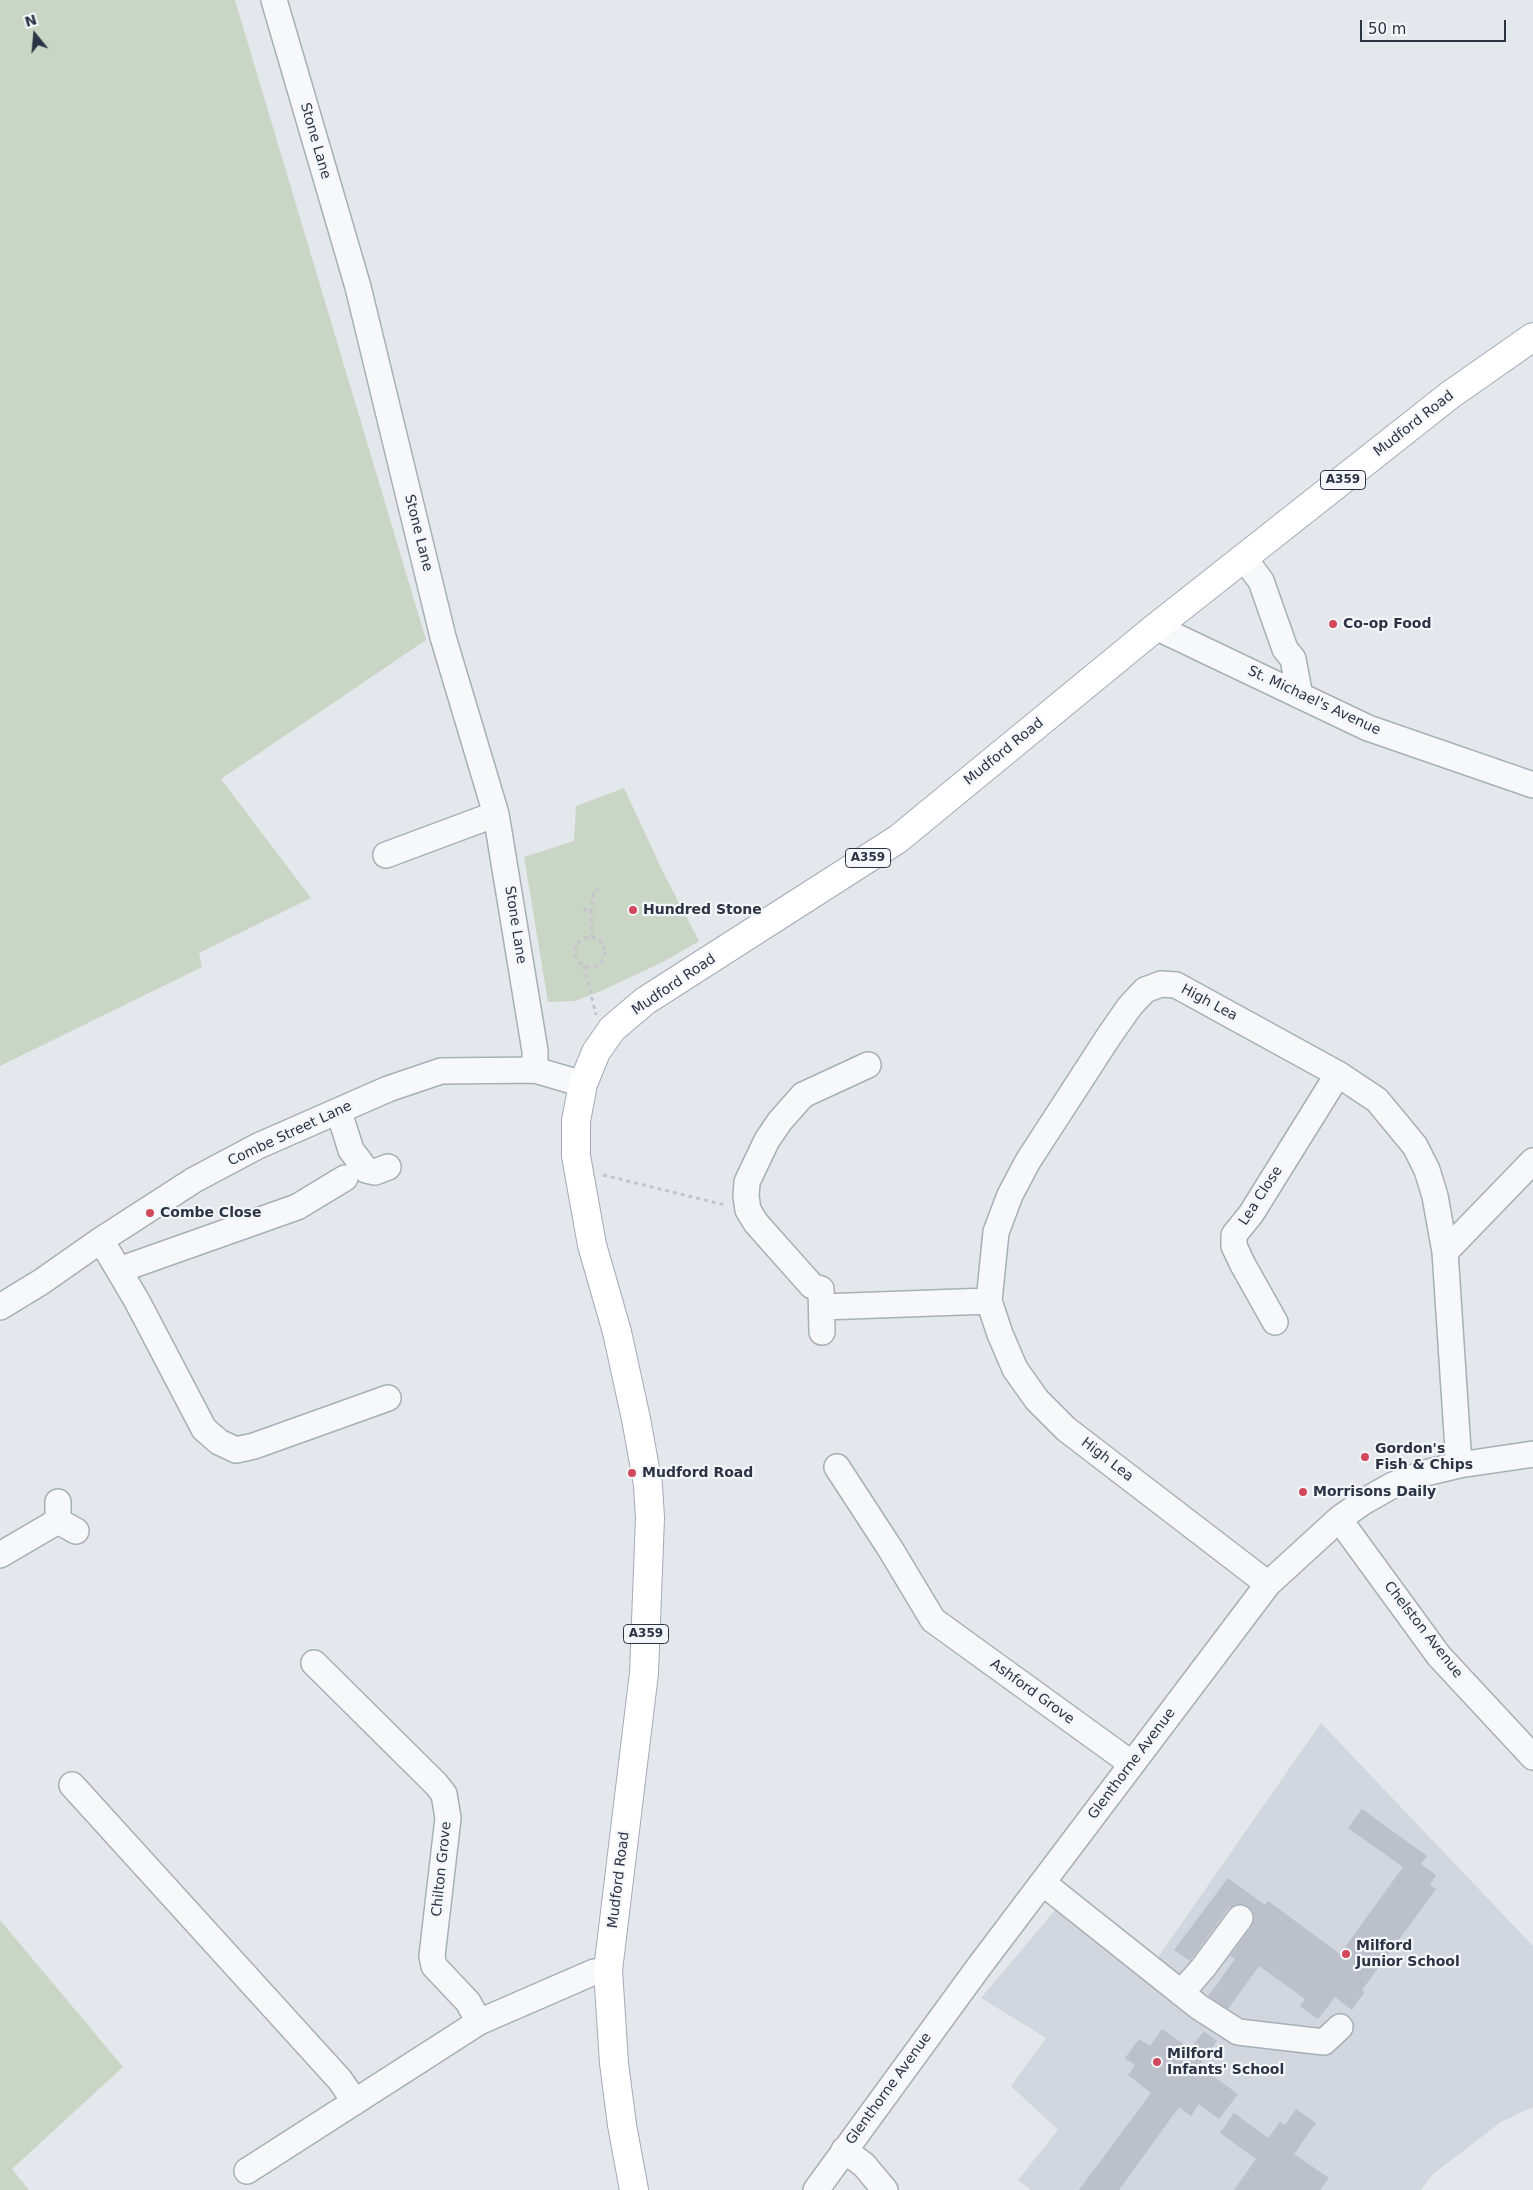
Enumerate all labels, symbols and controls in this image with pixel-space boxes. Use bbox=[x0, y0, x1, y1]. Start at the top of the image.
north arrow bbox=[10, 10, 60, 60]
scale bar bbox=[1363, 10, 1509, 42]
text: N bbox=[23, 11, 39, 30]
text: 50 m bbox=[1368, 20, 1406, 38]
street label: Stone Lane bbox=[296, 101, 334, 181]
street label: Mudford Road bbox=[1370, 387, 1458, 461]
road number: A359 bbox=[1320, 470, 1366, 490]
street label: Stone Lane bbox=[400, 493, 436, 573]
place label: Co-op Food bbox=[1343, 616, 1431, 632]
marker: Co-op Food bbox=[1327, 618, 1339, 630]
street label: St. Michael's Avenue bbox=[1245, 663, 1383, 739]
street label: Mudford Road bbox=[961, 715, 1047, 789]
road number: A359 bbox=[846, 848, 890, 868]
street label: Stone Lane bbox=[501, 885, 529, 965]
place label: Hundred Stone bbox=[643, 902, 762, 918]
marker: Hundred Stone bbox=[627, 904, 639, 916]
street label: Mudford Road bbox=[629, 951, 719, 1019]
street label: High Lea bbox=[1178, 981, 1240, 1025]
street label: Combe Street Lane bbox=[225, 1098, 355, 1170]
street label: Lea Close bbox=[1236, 1163, 1286, 1229]
place label: Combe Close bbox=[160, 1205, 261, 1221]
marker: Combe Close bbox=[144, 1207, 156, 1219]
street label: High Lea bbox=[1078, 1434, 1136, 1486]
place label: Gordon's Fish & Chips bbox=[1375, 1441, 1473, 1474]
marker: Gordon's Fish & Chips bbox=[1359, 1451, 1371, 1463]
place label: Mudford Road bbox=[642, 1465, 753, 1481]
marker: Mudford Road bbox=[626, 1467, 638, 1479]
place label: Morrisons Daily bbox=[1313, 1484, 1436, 1500]
marker: Morrisons Daily bbox=[1297, 1486, 1309, 1498]
street label: Chelston Avenue bbox=[1380, 1578, 1466, 1682]
road number: A359 bbox=[624, 1625, 668, 1644]
street label: Ashford Grove bbox=[987, 1656, 1077, 1728]
street label: Glenthorne Avenue bbox=[1085, 1705, 1179, 1823]
street label: Chilton Grove bbox=[429, 1821, 455, 1917]
street label: Mudford Road bbox=[605, 1831, 633, 1929]
place label: Milford Junior School bbox=[1356, 1938, 1460, 1970]
marker: Milford Junior School bbox=[1340, 1948, 1352, 1960]
street label: Glenthorne Avenue bbox=[843, 2030, 935, 2148]
place label: Milford Infants' School bbox=[1167, 2046, 1284, 2078]
marker: Milford Infants' School bbox=[1151, 2056, 1163, 2068]

